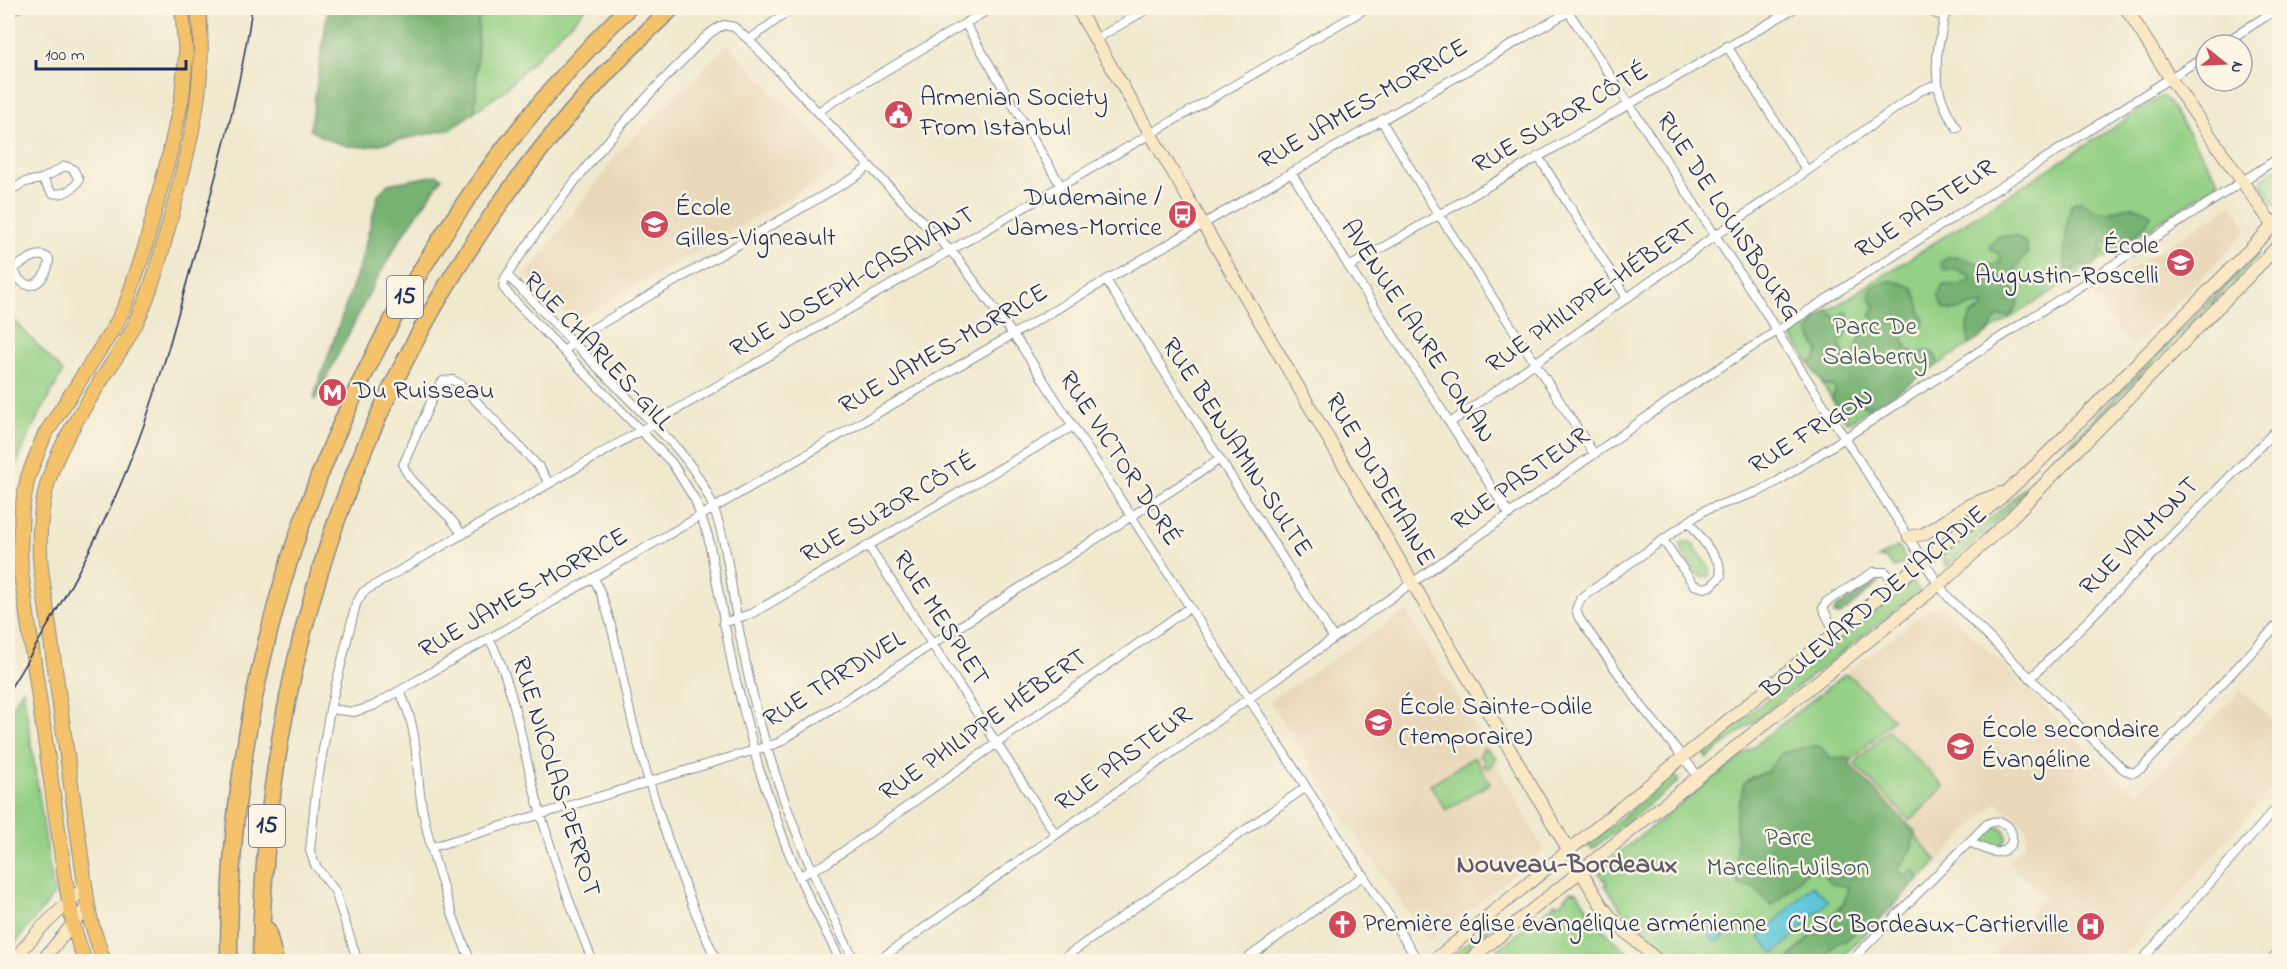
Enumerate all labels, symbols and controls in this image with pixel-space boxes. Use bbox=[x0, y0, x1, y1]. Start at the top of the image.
street label: RUE JAMES-MORRICE bbox=[1252, 30, 1476, 180]
scale bar bbox=[36, 33, 186, 71]
north arrow bbox=[2194, 33, 2254, 93]
text: 100 m bbox=[45, 43, 85, 69]
street label: RUE SUZOR CÔTÉ bbox=[1466, 53, 1656, 185]
text: N bbox=[2223, 58, 2249, 76]
place label: Armenian Society From Istanbul bbox=[919, 80, 1108, 148]
public building icon: Armenian Society From Istanbul bbox=[883, 98, 915, 130]
street label: RUE DE LOUISBOURG bbox=[1645, 105, 1809, 329]
street label: RUE PASTEUR bbox=[1848, 150, 2004, 270]
place label: Dudemaine / James-Morrice bbox=[1007, 180, 1162, 248]
place label: École Gilles-Vigneault bbox=[675, 190, 836, 258]
street label: RUE JOSEPH-CASAVANT bbox=[723, 197, 983, 369]
bus stop icon: Dudemaine / James-Morrice bbox=[1167, 198, 1199, 230]
school or university icon: École Gilles-Vigneault bbox=[638, 208, 670, 240]
street label: RUE PHILIPPE-HÉBERT bbox=[1479, 210, 1705, 384]
street label: AVENUE LAURE CONAN bbox=[1330, 212, 1504, 452]
place label: École Augustin-Roscelli bbox=[1975, 228, 2159, 296]
school or university icon: École Augustin-Roscelli bbox=[2164, 246, 2196, 278]
street label: RUE CHARLES-GILL bbox=[513, 264, 682, 441]
street label: RUE JAMES-MORRICE bbox=[832, 275, 1056, 425]
road number: 15 bbox=[387, 276, 423, 318]
park label: Parc De Salaberry bbox=[1822, 309, 1928, 377]
street label: RUE BENJAMIN-SULTE bbox=[1151, 331, 1321, 565]
street label: RUE VICTOR DORÉ bbox=[1048, 364, 1190, 554]
place label: Du Ruisseau bbox=[352, 373, 494, 411]
metro station icon: Du Ruisseau bbox=[316, 376, 348, 408]
street label: RUE FRIGON bbox=[1742, 379, 1882, 485]
street label: RUE DUDEMAINE bbox=[1314, 386, 1444, 574]
street label: RUE PASTEUR bbox=[1444, 418, 1598, 542]
street label: RUE SUZOR CÔTÉ bbox=[794, 443, 984, 575]
street label: RUE VALMONT bbox=[2071, 468, 2209, 606]
street label: BOULEVARD DE L'ACADIE bbox=[1753, 497, 1997, 710]
street label: RUE JAMES-MORRICE bbox=[412, 519, 636, 669]
street label: RUE MESPLET bbox=[882, 544, 998, 694]
street label: RUE TARDIVEL bbox=[757, 621, 914, 739]
street label: RUE PHILIPPE HÉBERT bbox=[872, 640, 1096, 812]
street label: RUE NICOLAS-PERROT bbox=[500, 652, 610, 902]
place label: École Sainte-Odile (temporaire) bbox=[1399, 689, 1593, 757]
street label: RUE PASTEUR bbox=[1048, 697, 1201, 823]
school or university icon: École Sainte-Odile (temporaire) bbox=[1362, 707, 1394, 739]
place label: École secondaire Évangéline bbox=[1981, 712, 2160, 780]
school or university icon: École secondaire Évangéline bbox=[1944, 730, 1976, 762]
road number: 15 bbox=[249, 805, 285, 847]
park label: Parc Marcelin-Wilson bbox=[1707, 820, 1869, 888]
district label: Nouveau-Bordeaux bbox=[1457, 846, 1677, 885]
place label: Première église évangélique arménienne bbox=[1363, 906, 1767, 944]
place label: CLSC Bordeaux-Cartierville bbox=[1787, 907, 2069, 945]
church icon: Première église évangélique arménienne bbox=[1326, 909, 1358, 941]
hospital icon: CLSC Bordeaux-Cartierville bbox=[2074, 910, 2106, 942]

